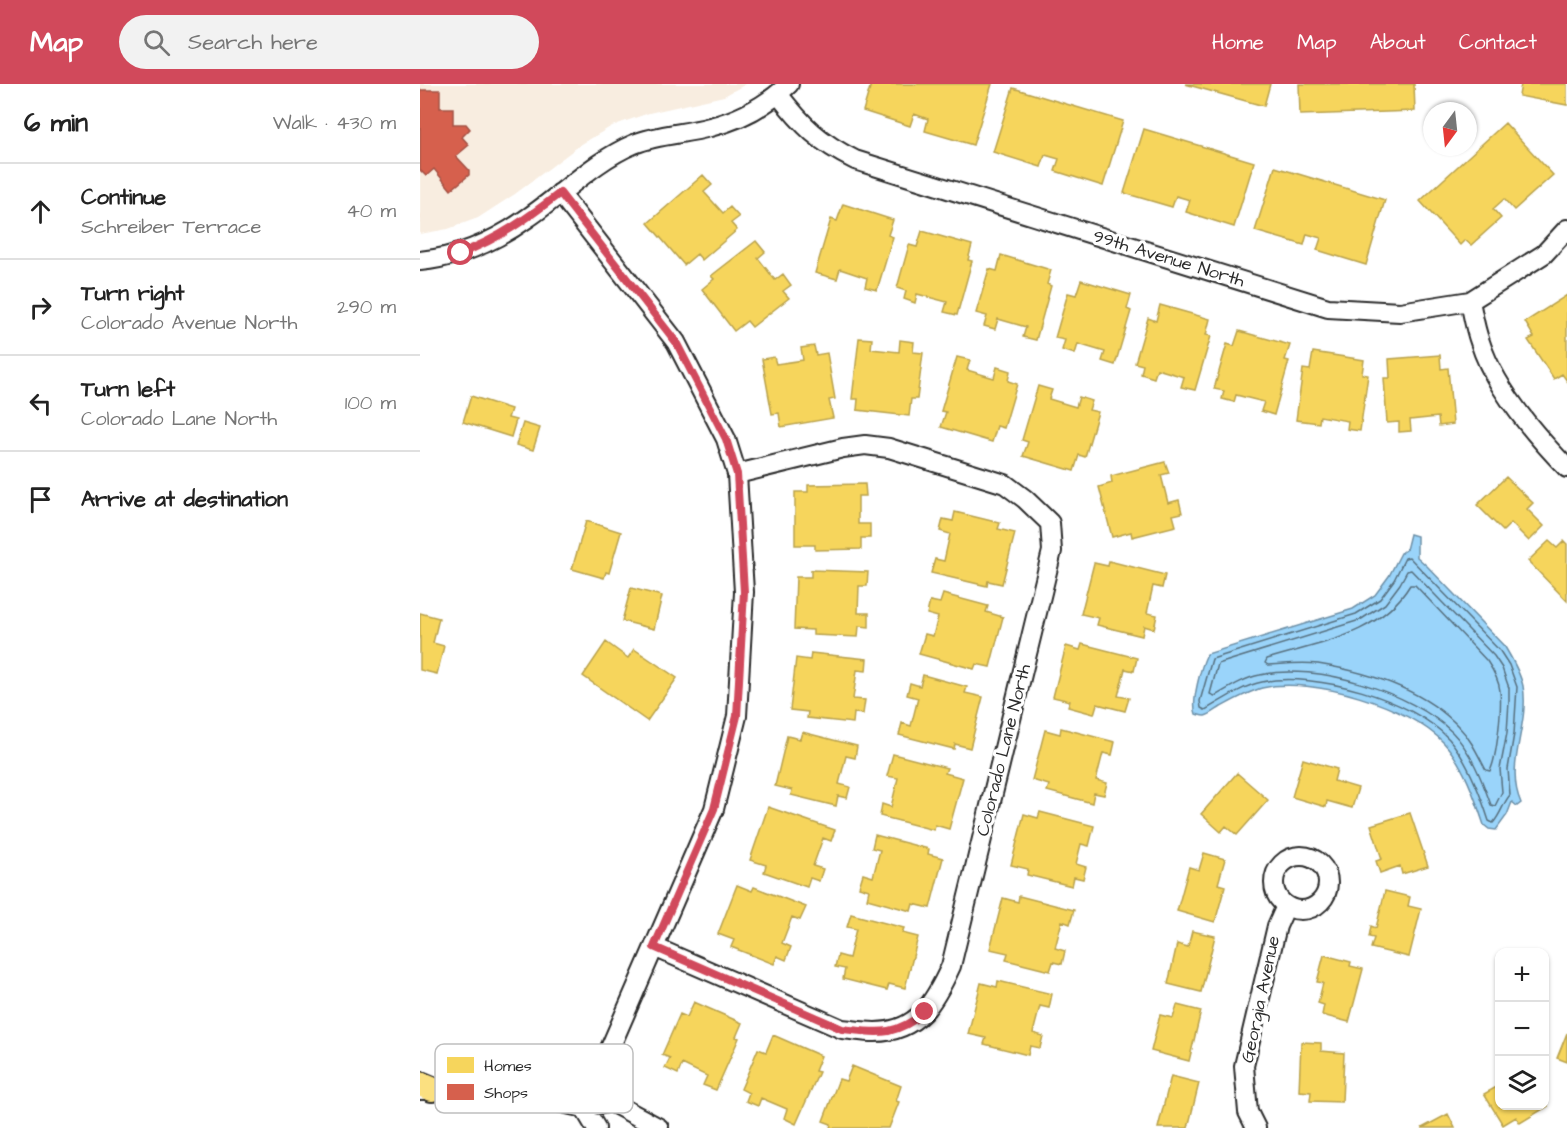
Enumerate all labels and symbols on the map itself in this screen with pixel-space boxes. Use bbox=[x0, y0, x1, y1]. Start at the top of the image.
north arrow bbox=[1423, 102, 1477, 156]
street label: 99th Avenue North bbox=[1090, 224, 1248, 293]
route start bbox=[447, 239, 473, 265]
street label: Colorado Lane North bbox=[970, 661, 1037, 839]
street label: Georgia Avenue bbox=[1235, 933, 1287, 1065]
route end bbox=[911, 998, 937, 1024]
legend bbox=[435, 1044, 633, 1113]
text: Homes bbox=[484, 1055, 532, 1077]
text: Shops bbox=[484, 1082, 528, 1104]

